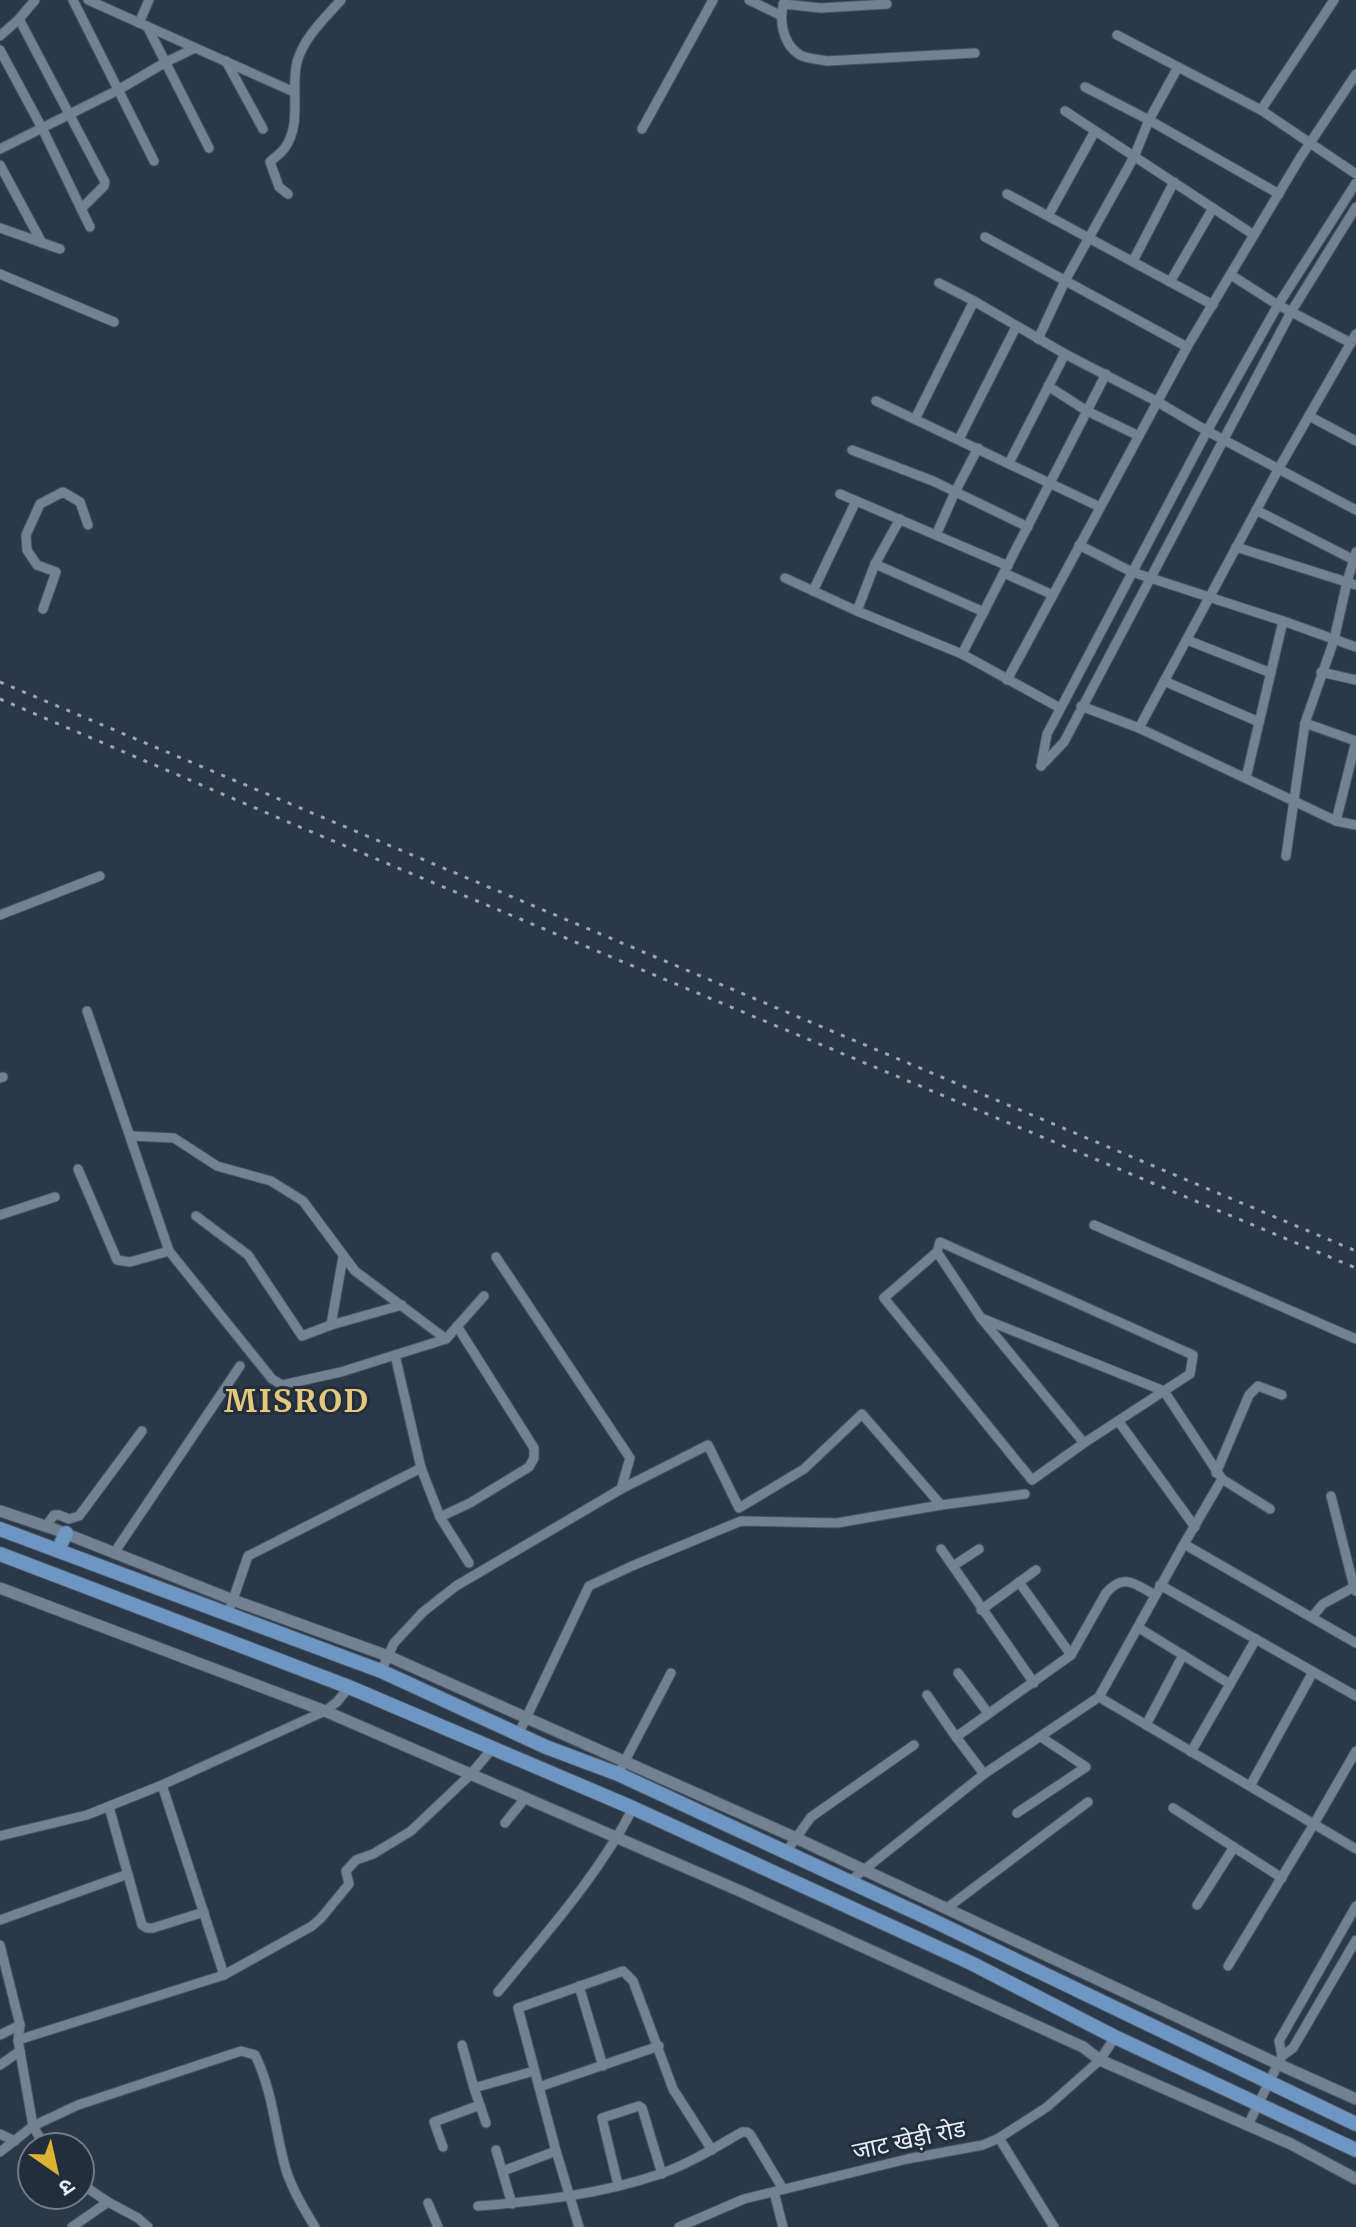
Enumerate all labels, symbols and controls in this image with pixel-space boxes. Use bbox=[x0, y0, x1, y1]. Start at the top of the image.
district label: MISROD bbox=[224, 1381, 370, 1421]
street label: जाट खेड़ी रोड bbox=[849, 2112, 970, 2167]
north arrow bbox=[16, 2131, 96, 2211]
text: उ bbox=[53, 2172, 80, 2203]

